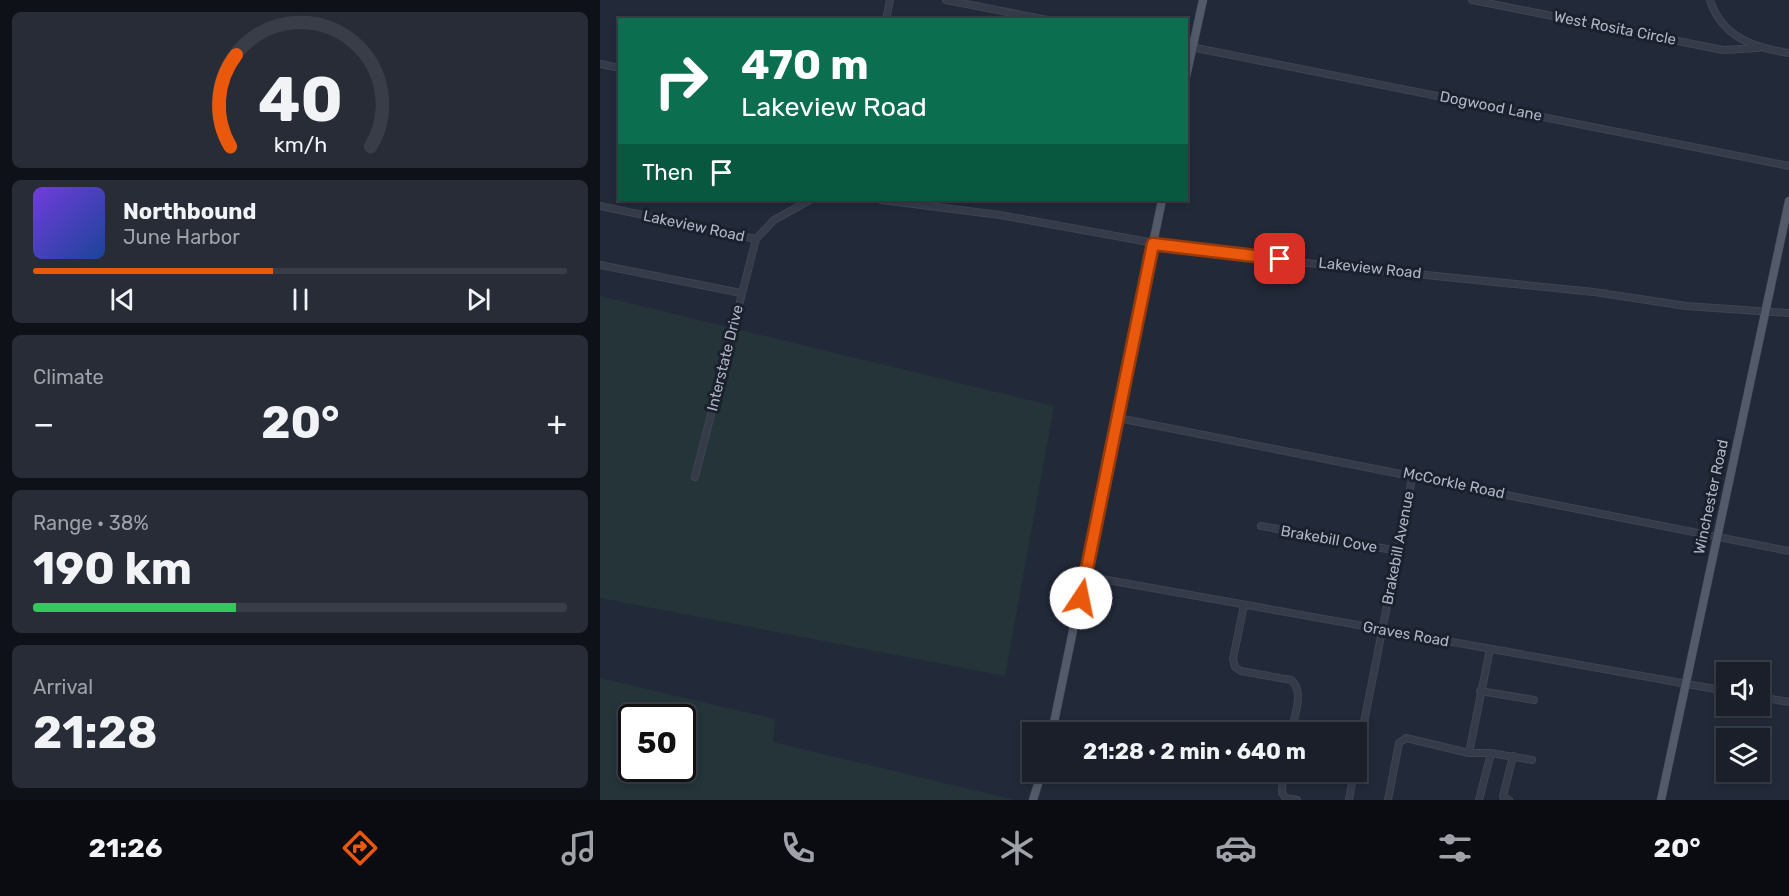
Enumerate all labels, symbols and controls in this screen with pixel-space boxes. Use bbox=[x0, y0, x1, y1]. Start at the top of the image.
street label: West Rosita Circle bbox=[1552, 7, 1678, 49]
text: 470 m bbox=[741, 40, 869, 90]
icon: right bbox=[642, 42, 720, 120]
text: 40 bbox=[257, 63, 343, 137]
street label: Dogwood Lane bbox=[1438, 87, 1544, 125]
text: Lakeview Road bbox=[741, 91, 927, 123]
text: km/h bbox=[273, 132, 327, 157]
icon: arrive bbox=[705, 156, 738, 189]
text: Then bbox=[642, 159, 693, 186]
text: Northbound bbox=[123, 198, 256, 225]
street label: Lakeview Road bbox=[642, 206, 746, 246]
text: June Harbor bbox=[123, 225, 240, 249]
pin bbox=[1254, 233, 1305, 284]
icon: arrive bbox=[1263, 242, 1296, 275]
street label: Lakeview Road bbox=[1318, 254, 1422, 282]
icon: previous bbox=[106, 283, 139, 316]
icon: pause bbox=[284, 283, 317, 316]
icon: next bbox=[462, 283, 495, 316]
street label: Interstate Drive bbox=[703, 303, 747, 413]
text: Climate bbox=[33, 365, 104, 389]
text: 20° bbox=[261, 396, 340, 449]
text: − bbox=[33, 404, 54, 443]
text: + bbox=[546, 404, 567, 443]
street label: Winchester Road bbox=[1690, 438, 1732, 556]
street label: McCorkle Road bbox=[1402, 463, 1506, 503]
street label: Brakebill Avenue bbox=[1378, 490, 1418, 606]
text: Range · 38% bbox=[33, 511, 149, 535]
street label: Brakebill Cove bbox=[1279, 522, 1379, 556]
text: 190 km bbox=[33, 542, 192, 595]
position arrow bbox=[1049, 566, 1113, 630]
street label: Graves Road bbox=[1361, 618, 1451, 650]
map controls bbox=[1716, 662, 1770, 782]
button: sound bbox=[1716, 662, 1770, 716]
text: Arrival bbox=[33, 675, 93, 699]
speed limit sign: 50 bbox=[618, 704, 696, 782]
text: 21:28 bbox=[33, 706, 157, 759]
button: layers bbox=[1716, 728, 1770, 782]
text: 21:28 · 2 min · 640 m bbox=[1083, 738, 1306, 765]
icon: directions bbox=[339, 827, 381, 869]
icon: music bbox=[558, 827, 600, 869]
icon: phone bbox=[777, 827, 819, 869]
icon: climate bbox=[996, 827, 1038, 869]
icon: car bbox=[1215, 827, 1257, 869]
icon: filters bbox=[1434, 827, 1476, 869]
text: 21:26 bbox=[89, 832, 162, 864]
text: 20° bbox=[1653, 832, 1701, 864]

